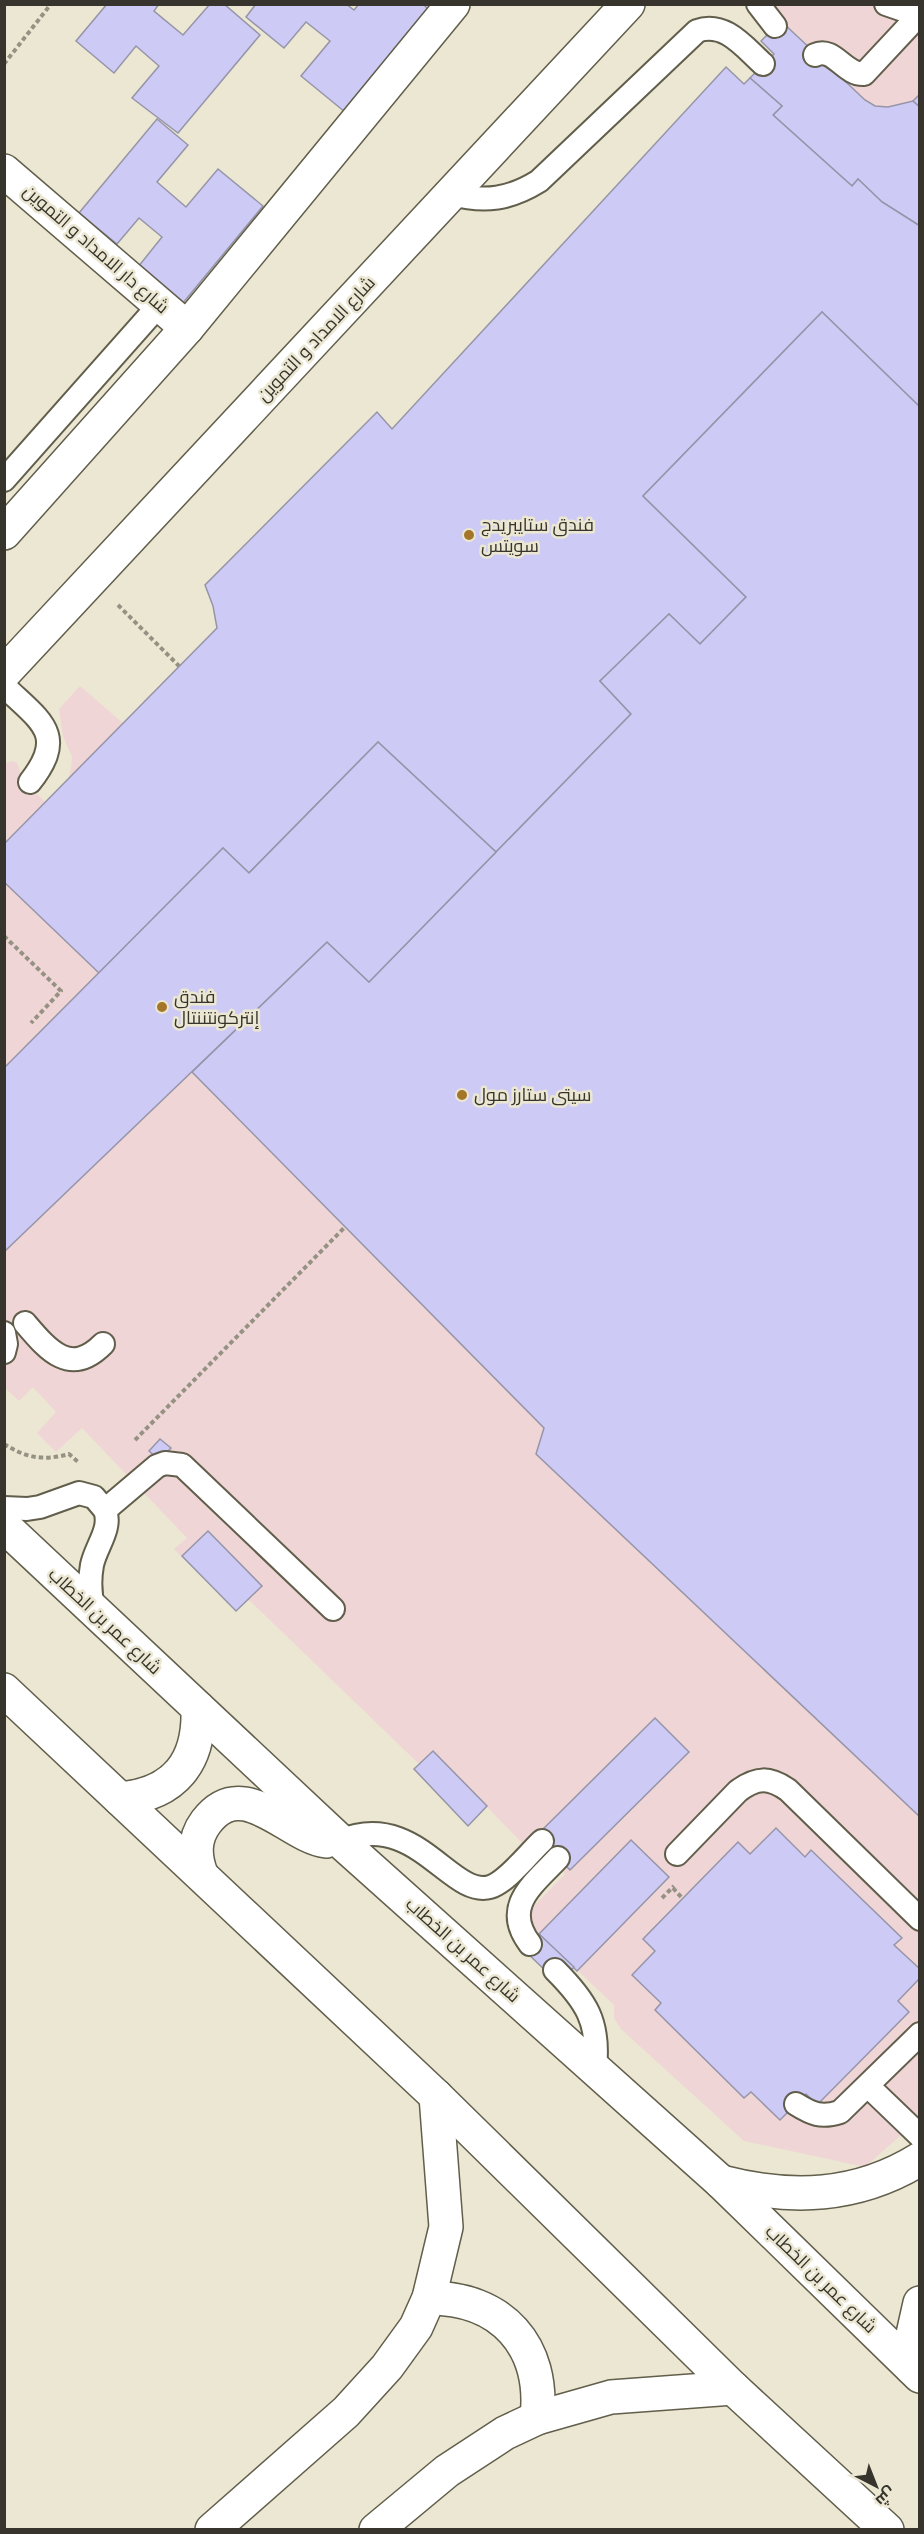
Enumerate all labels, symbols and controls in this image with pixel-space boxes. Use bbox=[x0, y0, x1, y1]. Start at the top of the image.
street label: شارع دار الامداد و التموين bbox=[18, 180, 173, 319]
street label: شارع الامداد و التموين bbox=[252, 272, 380, 407]
place label: فندق ستايبريدج سويتس bbox=[481, 514, 594, 557]
marker: فندق ستايبريدج سويتس bbox=[462, 528, 476, 542]
place label: فندق إنتركونتننتال bbox=[174, 986, 259, 1029]
marker: فندق إنتركونتننتال bbox=[155, 1000, 169, 1014]
place label: سيتى ستارز مول bbox=[474, 1084, 591, 1106]
marker: سيتى ستارز مول bbox=[455, 1088, 469, 1102]
street label: شارع عمر بن الخطاب bbox=[43, 1563, 166, 1680]
street label: شارع عمر بن الخطاب bbox=[401, 1893, 525, 2008]
street label: شارع عمر بن الخطاب bbox=[760, 2220, 881, 2339]
north arrow bbox=[846, 2456, 906, 2516]
text: ش bbox=[872, 2483, 900, 2511]

